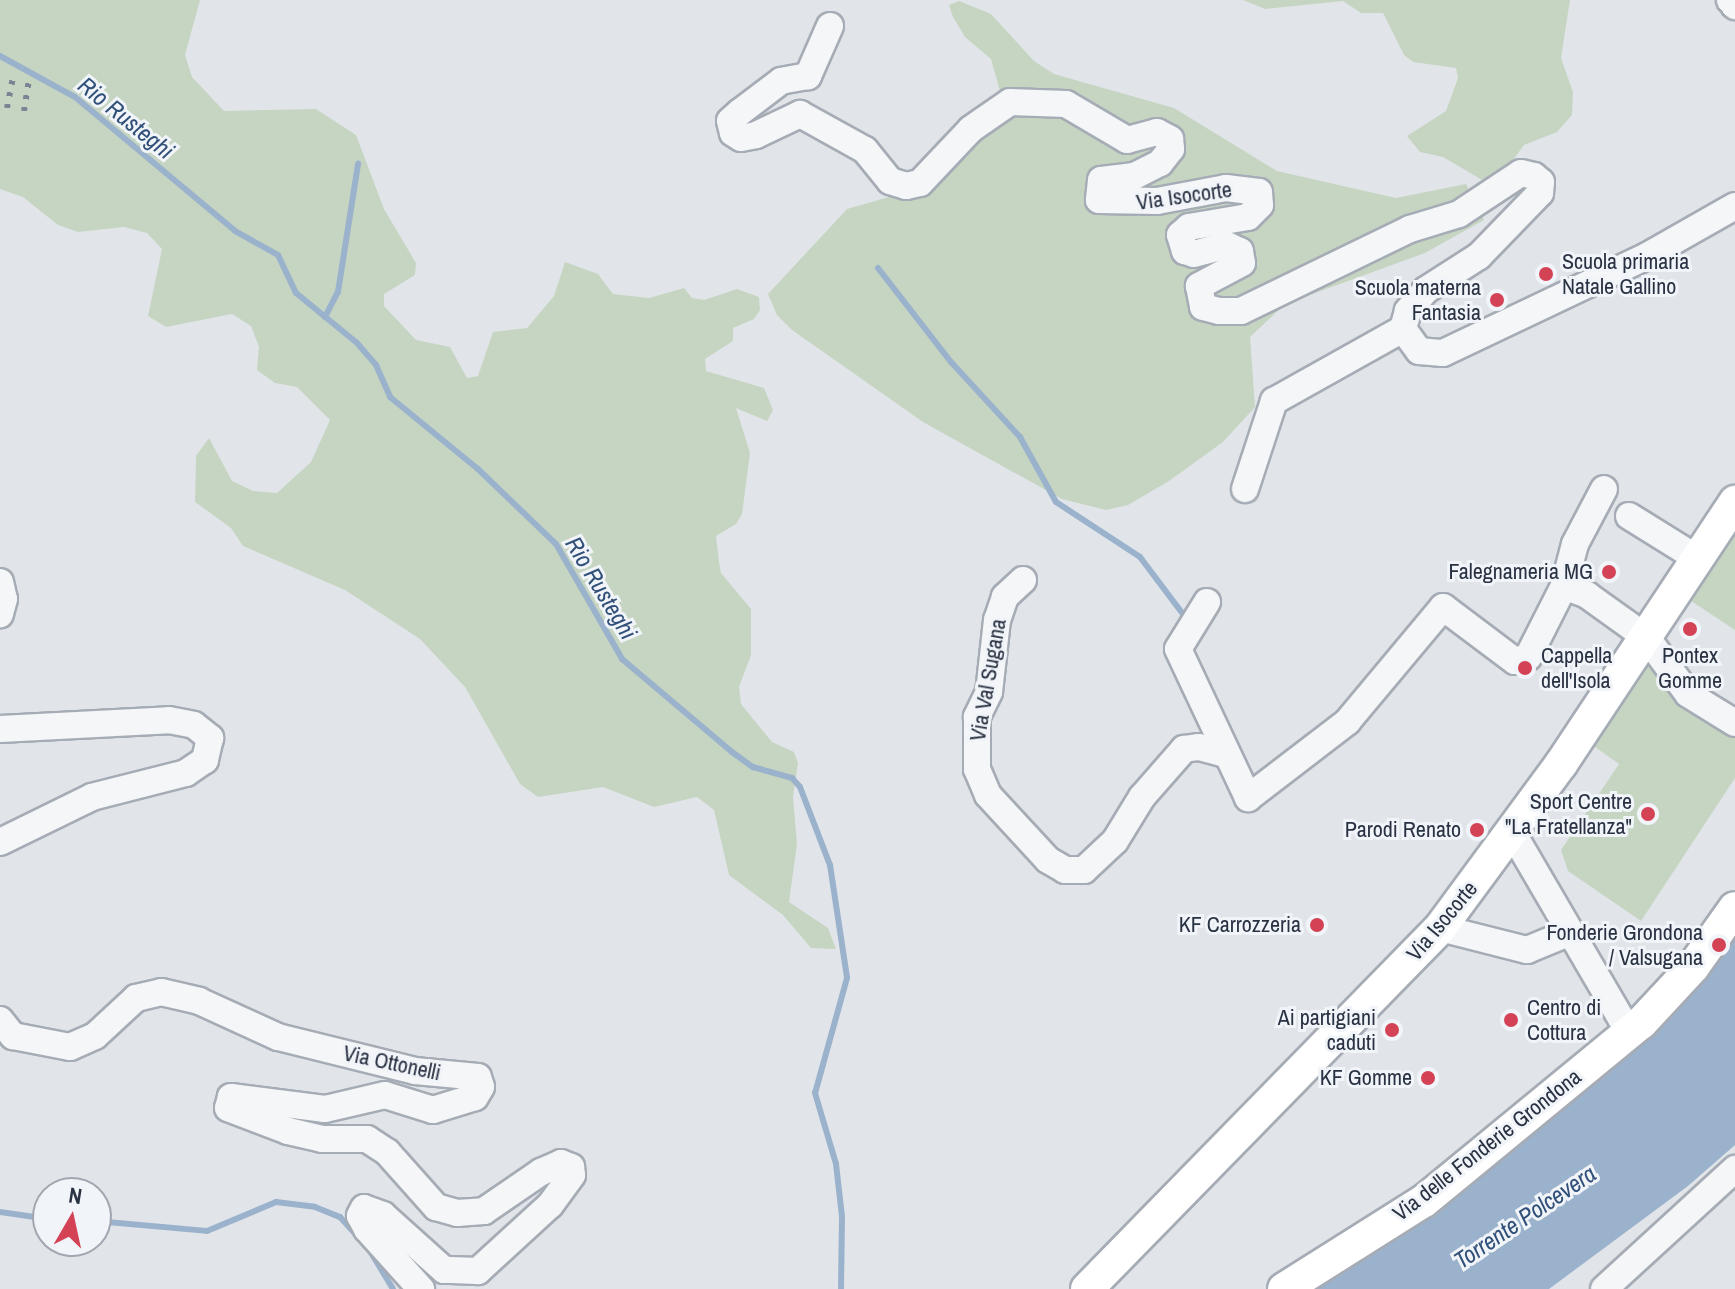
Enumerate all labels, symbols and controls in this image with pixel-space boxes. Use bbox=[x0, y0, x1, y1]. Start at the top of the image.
water label: Rio Rusteghi bbox=[72, 71, 180, 165]
street label: Via Isocorte bbox=[1135, 176, 1233, 216]
place label: Scuola primaria Natale Gallino bbox=[1562, 248, 1689, 300]
marker: Scuola primaria Natale Gallino bbox=[1537, 265, 1555, 283]
place label: Scuola materna Fantasia bbox=[1355, 274, 1481, 326]
marker: Scuola materna Fantasia bbox=[1488, 291, 1506, 309]
water label: Rio Rusteghi bbox=[559, 531, 643, 645]
place label: Falegnameria MG bbox=[1449, 559, 1593, 585]
marker: Falegnameria MG bbox=[1600, 563, 1618, 581]
street label: Via Val Sugana bbox=[964, 617, 1012, 743]
marker: Pontex Gomme bbox=[1681, 620, 1699, 638]
place label: Cappella dell'Isola bbox=[1541, 642, 1612, 694]
place label: Pontex Gomme bbox=[1658, 642, 1722, 694]
marker: Cappella dell'Isola bbox=[1516, 659, 1534, 677]
place label: Sport Centre "La Fratellanza" bbox=[1505, 788, 1632, 840]
marker: Sport Centre "La Fratellanza" bbox=[1639, 805, 1657, 823]
place label: Parodi Renato bbox=[1345, 817, 1461, 843]
marker: Parodi Renato bbox=[1468, 821, 1486, 839]
street label: Via Isocorte bbox=[1401, 876, 1483, 966]
place label: KF Carrozzeria bbox=[1179, 912, 1301, 938]
marker: KF Carrozzeria bbox=[1308, 916, 1326, 934]
place label: Fonderie Grondona / Valsugana bbox=[1546, 919, 1703, 970]
marker: Fonderie Grondona / Valsugana bbox=[1710, 936, 1728, 954]
place label: Centro di Cottura bbox=[1527, 994, 1601, 1046]
place label: Ai partigiani caduti bbox=[1278, 1004, 1376, 1056]
marker: Centro di Cottura bbox=[1502, 1011, 1520, 1029]
marker: Ai partigiani caduti bbox=[1383, 1021, 1401, 1039]
street label: Via Ottonelli bbox=[341, 1040, 443, 1086]
street label: Via delle Fonderie Grondona bbox=[1388, 1063, 1586, 1227]
place label: KF Gomme bbox=[1320, 1065, 1412, 1091]
marker: KF Gomme bbox=[1419, 1069, 1437, 1087]
water label: Torrente Polcevera bbox=[1449, 1159, 1601, 1275]
north arrow bbox=[32, 1177, 112, 1257]
text: N bbox=[67, 1179, 84, 1211]

